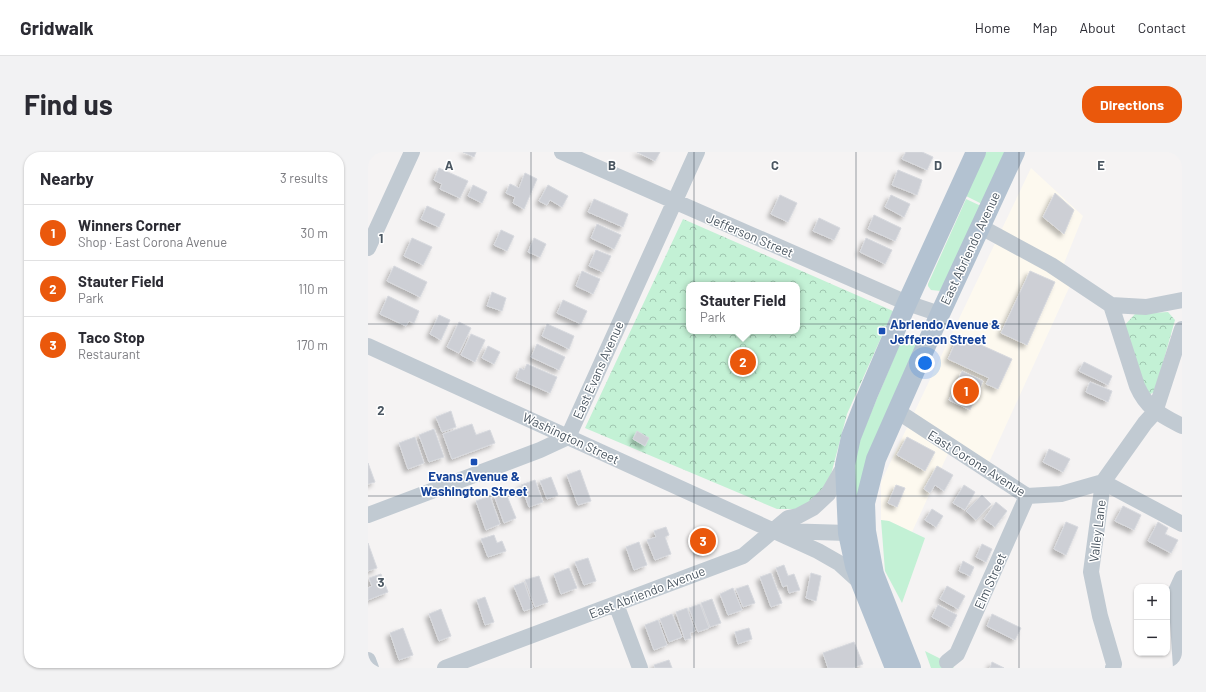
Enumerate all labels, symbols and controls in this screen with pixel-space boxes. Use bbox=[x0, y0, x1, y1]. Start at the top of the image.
text: Gridwalk bbox=[20, 16, 94, 39]
text: Home bbox=[975, 19, 1011, 36]
text: Map bbox=[1033, 19, 1057, 36]
text: About bbox=[1079, 19, 1116, 36]
text: Contact bbox=[1138, 19, 1186, 36]
button: Directions bbox=[1082, 86, 1182, 123]
text: Find us bbox=[24, 87, 113, 121]
text: A bbox=[445, 157, 454, 173]
text: B bbox=[608, 157, 616, 173]
text: C bbox=[771, 157, 779, 173]
text: D bbox=[934, 157, 942, 173]
text: E bbox=[1097, 157, 1105, 173]
text: Nearby bbox=[40, 168, 94, 188]
text: 3 results bbox=[280, 170, 328, 186]
street label: East Abriendo Avenue bbox=[937, 189, 1003, 307]
street label: Jefferson Street bbox=[704, 209, 796, 261]
text: Winners Corner bbox=[78, 216, 181, 234]
text: 1 bbox=[51, 225, 55, 241]
text: 30 m bbox=[301, 225, 328, 241]
text: 1 bbox=[379, 230, 383, 246]
text: Shop · East Corona Avenue bbox=[78, 234, 227, 250]
text: Stauter Field bbox=[78, 272, 164, 290]
text: 2 bbox=[49, 281, 57, 297]
text: 110 m bbox=[298, 281, 328, 297]
popup bbox=[686, 282, 800, 334]
text: Park bbox=[78, 290, 104, 306]
text: Stauter Field bbox=[700, 291, 786, 309]
text: Park bbox=[700, 309, 726, 325]
place label: Abriendo Avenue & Jefferson Street bbox=[890, 316, 1000, 347]
street label: East Evans Avenue bbox=[569, 318, 627, 422]
marker: Abriendo Avenue & Jefferson Street bbox=[877, 326, 887, 336]
text: Taco Stop bbox=[78, 328, 145, 346]
text: 3 bbox=[49, 337, 57, 353]
text: 170 m bbox=[297, 337, 328, 353]
text: Restaurant bbox=[78, 346, 140, 362]
pin: 2 bbox=[730, 347, 756, 377]
your location bbox=[915, 353, 935, 373]
pin: 1 bbox=[953, 376, 979, 406]
text: 2 bbox=[377, 402, 385, 418]
street label: Washington Street bbox=[520, 409, 622, 467]
street label: East Corona Avenue bbox=[925, 426, 1029, 500]
marker: Evans Avenue & Washington Street bbox=[469, 457, 479, 467]
place label: Evans Avenue & Washington Street bbox=[420, 468, 528, 499]
street label: Valley Lane bbox=[1085, 499, 1109, 563]
pin: 3 bbox=[690, 526, 716, 556]
street label: Elm Street bbox=[971, 550, 1009, 612]
street label: East Abriendo Avenue bbox=[587, 562, 707, 622]
text: 3 bbox=[377, 574, 385, 590]
map controls bbox=[1134, 584, 1170, 656]
button: + bbox=[1134, 584, 1170, 620]
button: − bbox=[1134, 620, 1170, 656]

